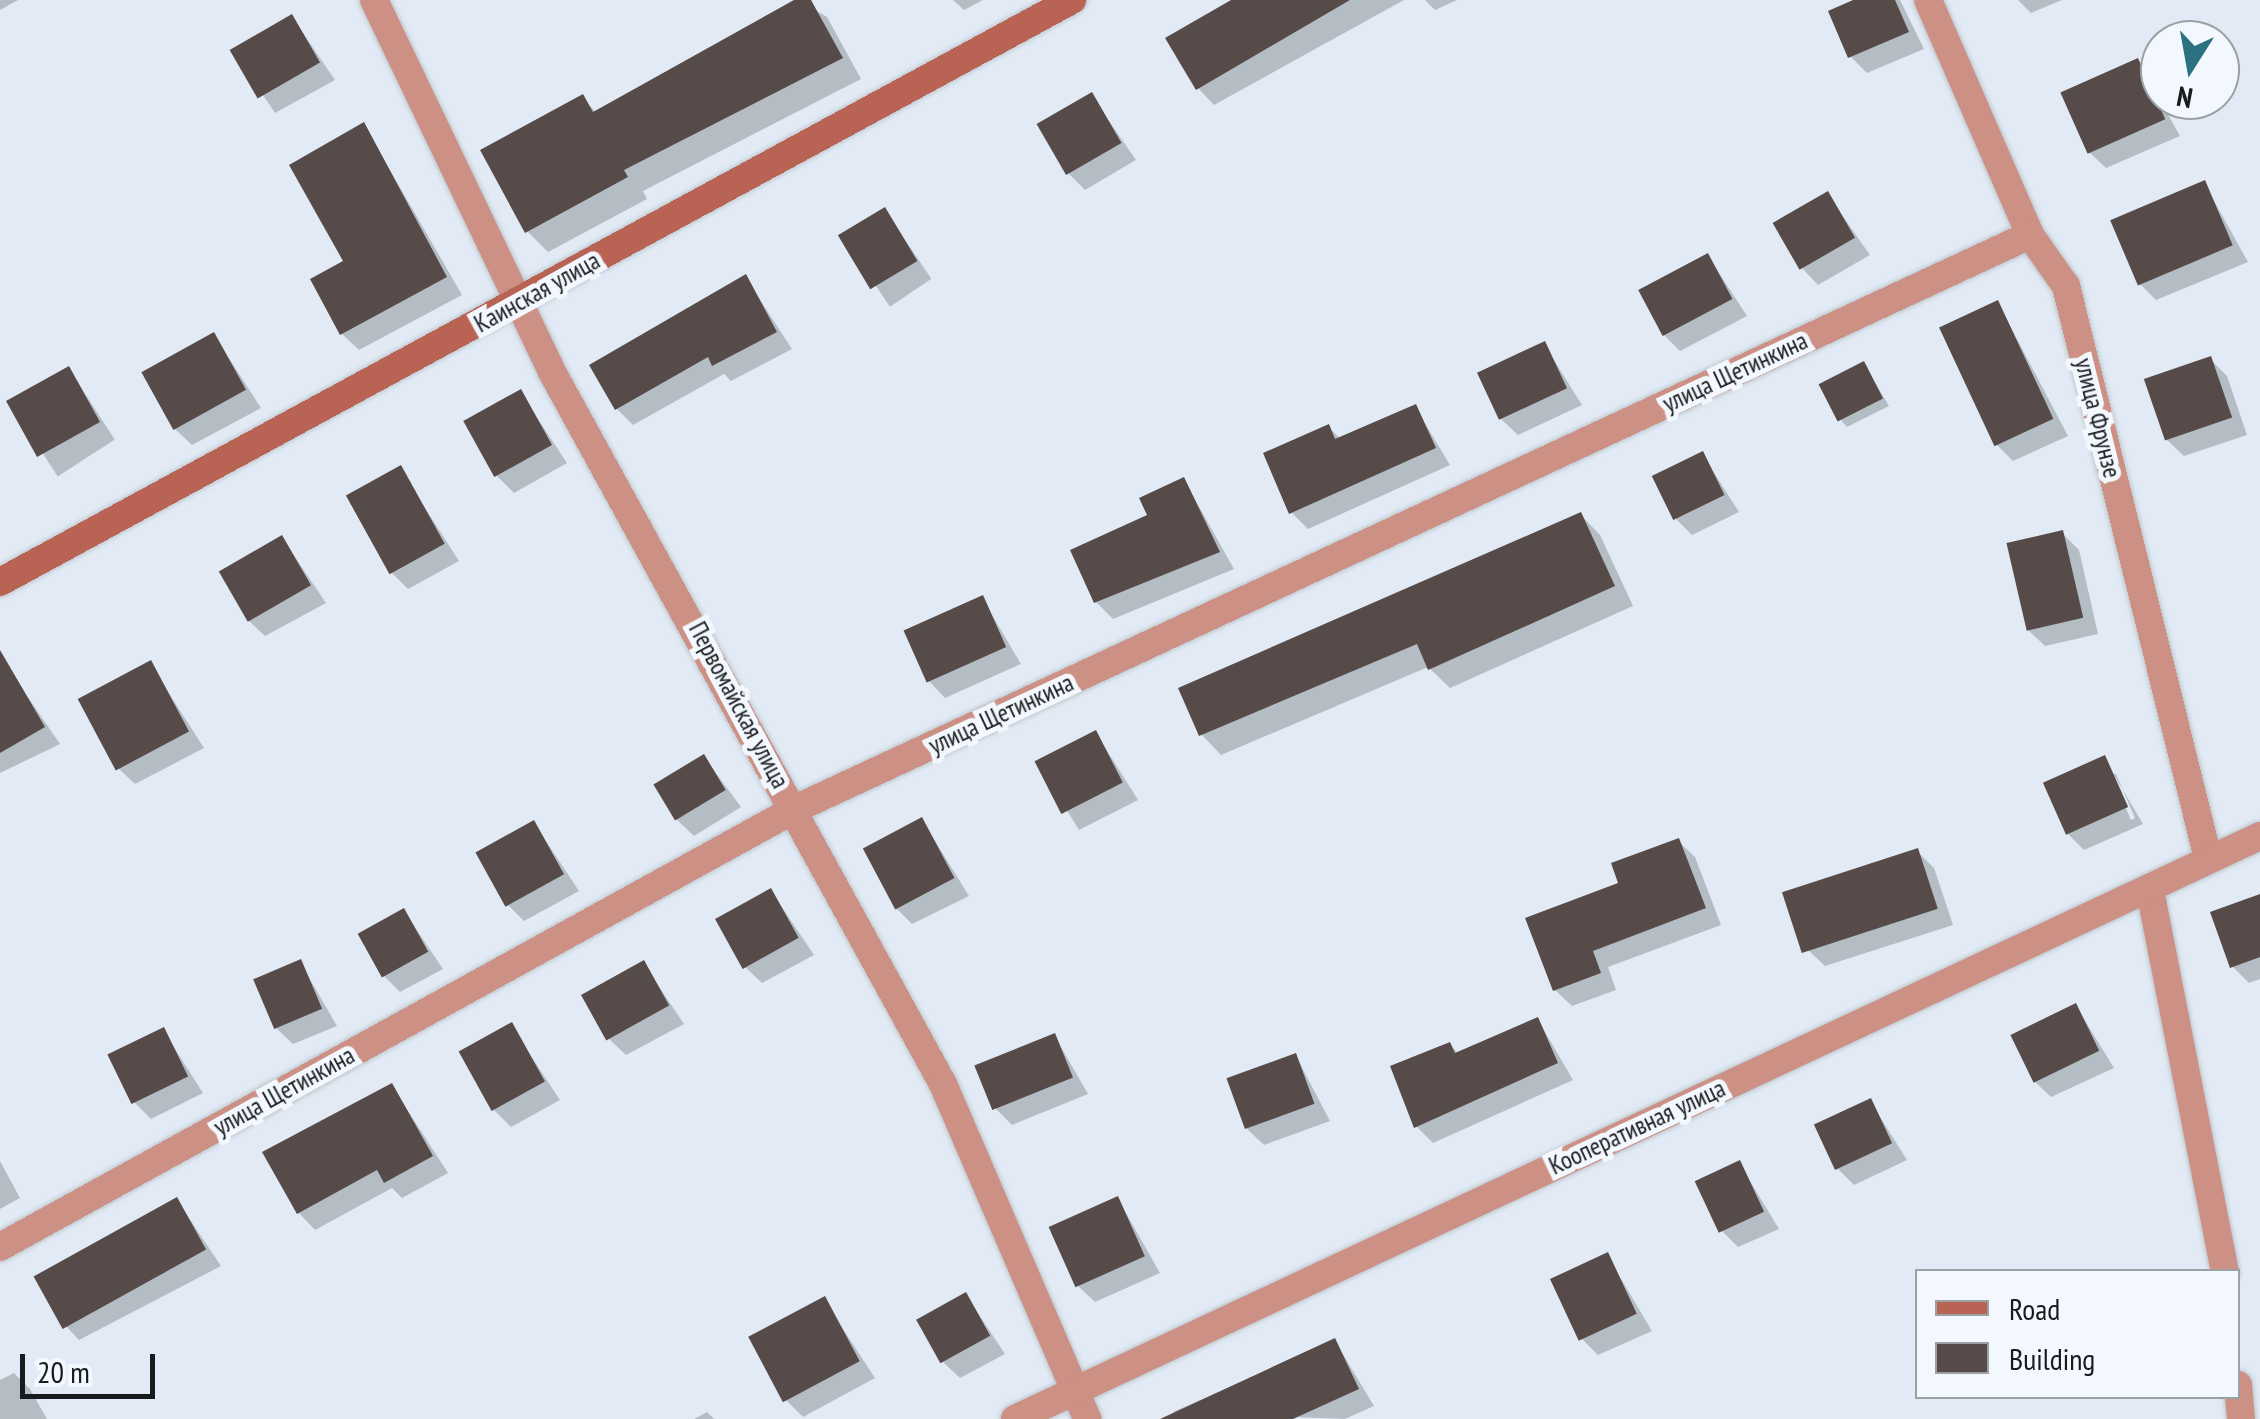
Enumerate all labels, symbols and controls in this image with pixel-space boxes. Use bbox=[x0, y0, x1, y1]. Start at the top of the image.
north arrow bbox=[2140, 20, 2240, 120]
text: N bbox=[2174, 78, 2196, 118]
street label: Каинская улица bbox=[469, 245, 605, 339]
street label: улица Щетинкина bbox=[1658, 325, 1812, 419]
street label: улица Фрунзе bbox=[2069, 355, 2127, 481]
street label: Первомайская улица bbox=[683, 617, 795, 793]
street label: улица Щетинкина bbox=[924, 667, 1078, 761]
street label: улица Щетинкина bbox=[208, 1040, 360, 1142]
street label: Кооперативная улица bbox=[1544, 1073, 1730, 1181]
legend bbox=[1915, 1269, 2240, 1399]
text: Road bbox=[2009, 1289, 2060, 1328]
scale bar bbox=[25, 1334, 160, 1396]
text: Building bbox=[2009, 1339, 2095, 1378]
text: 20 m bbox=[37, 1352, 90, 1391]

